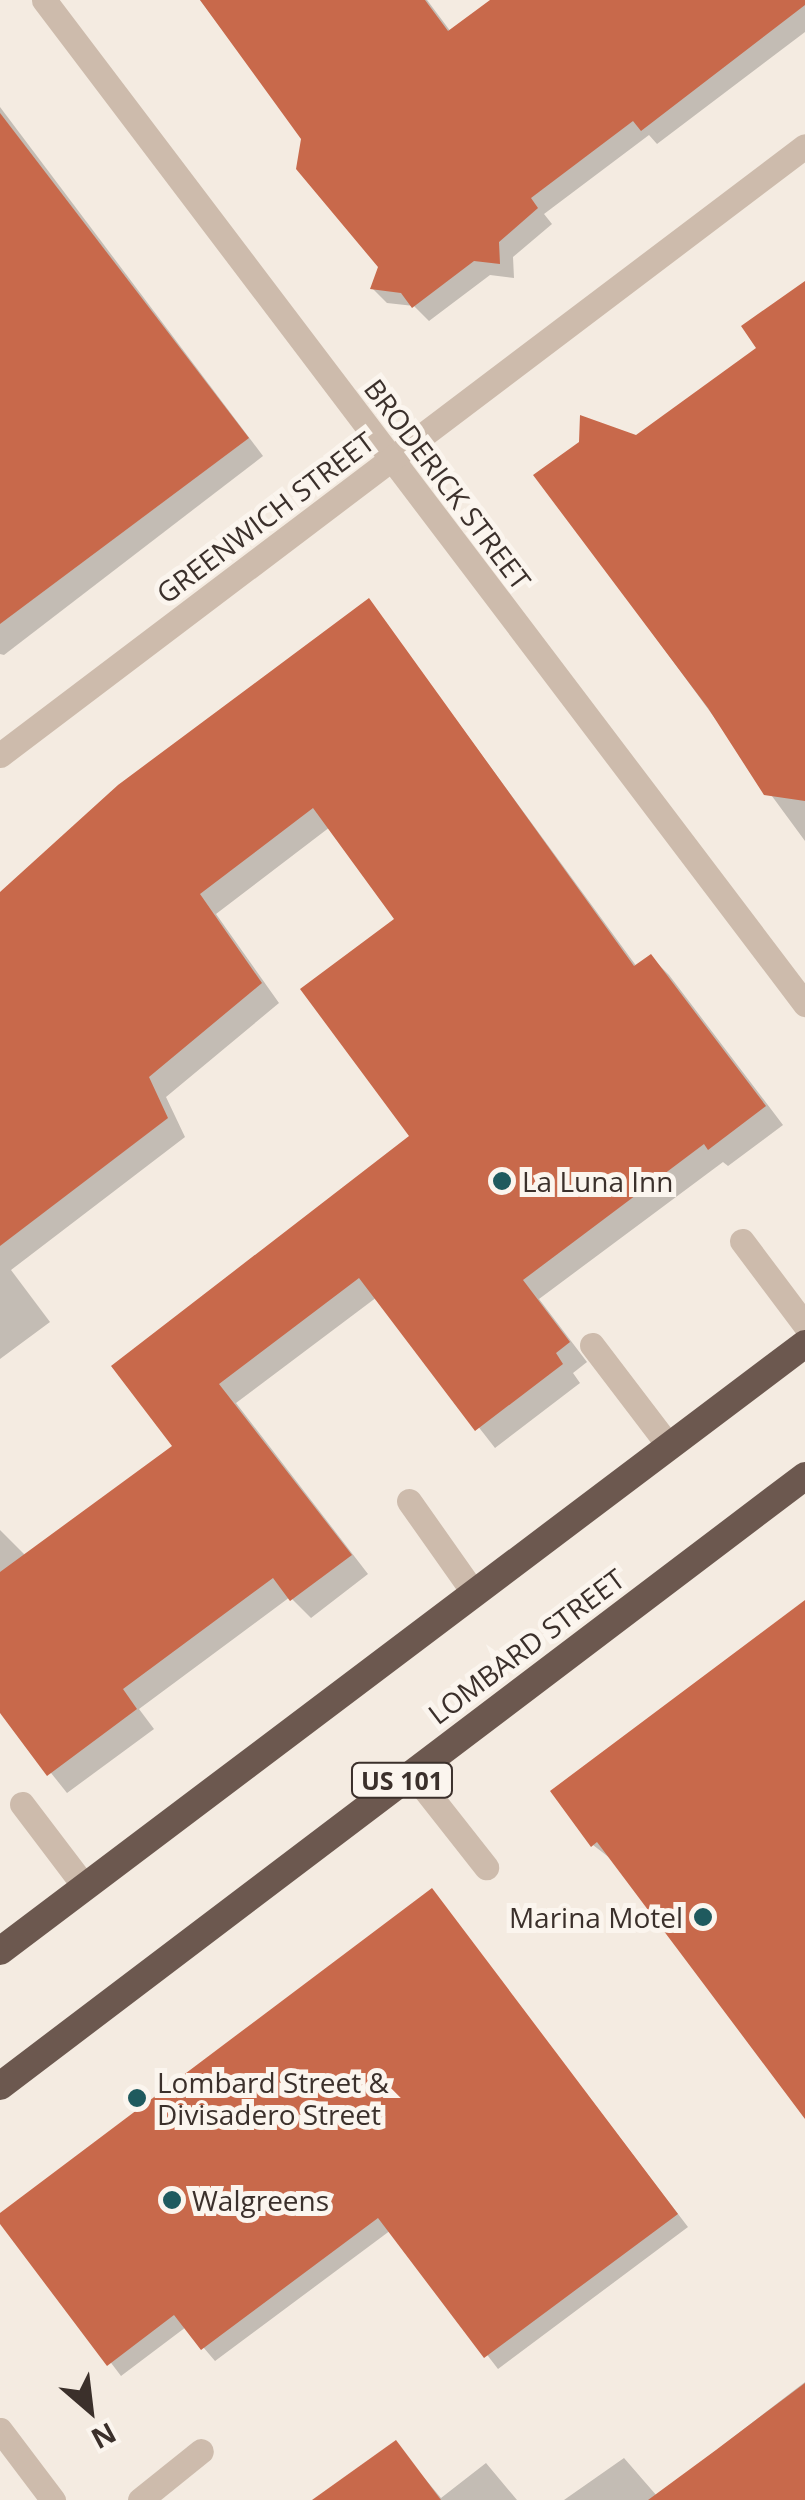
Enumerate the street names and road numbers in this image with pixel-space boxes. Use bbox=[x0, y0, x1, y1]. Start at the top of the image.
street label: BRODERICK STREET bbox=[358, 372, 538, 596]
street label: GREENWICH STREET bbox=[150, 424, 380, 610]
street label: LOMBARD STREET bbox=[421, 1561, 631, 1731]
road number: US 101 bbox=[350, 1760, 454, 1800]

